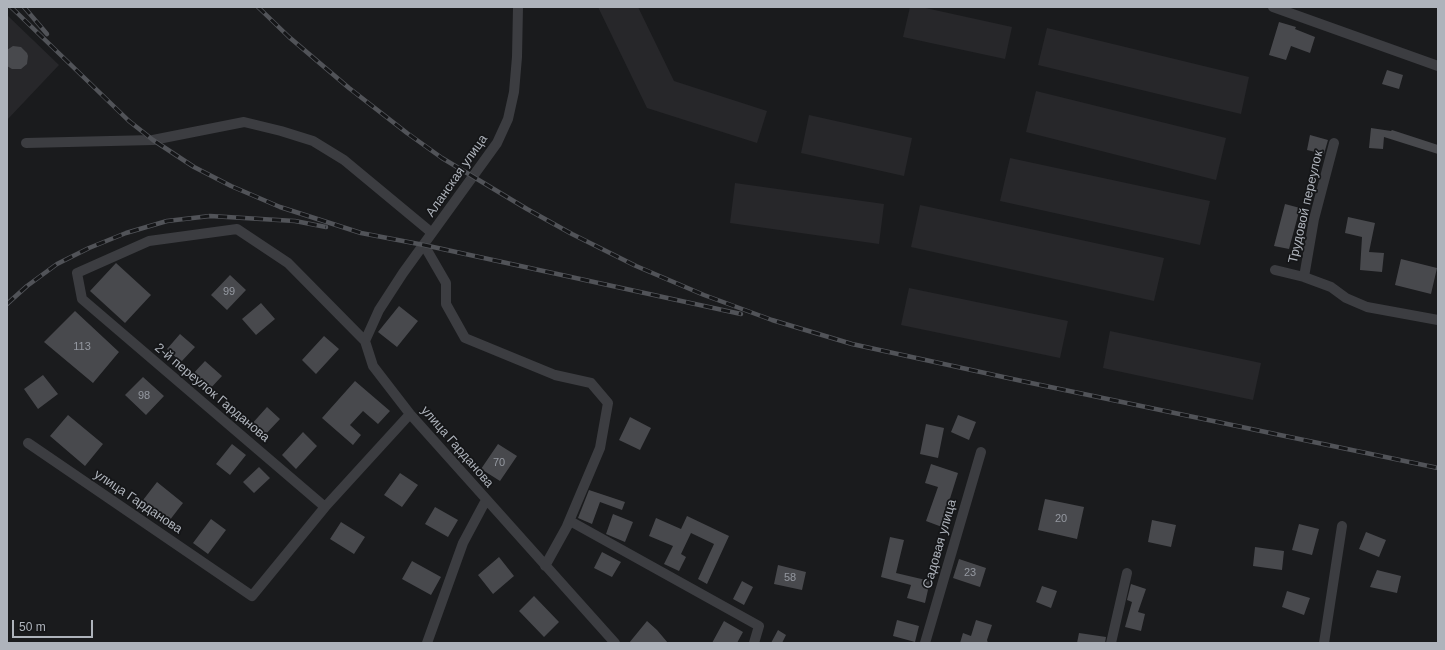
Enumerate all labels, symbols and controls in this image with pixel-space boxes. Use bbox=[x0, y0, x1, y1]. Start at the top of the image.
street label: Аланская улица bbox=[423, 132, 491, 220]
street label: Трудовой переулок bbox=[1285, 149, 1327, 265]
house number: 99 bbox=[223, 285, 235, 299]
house number: 113 bbox=[73, 340, 91, 354]
street label: 2-й переулок Гарданова bbox=[151, 340, 273, 446]
house number: 98 bbox=[138, 389, 150, 403]
street label: улица Гарданова bbox=[417, 403, 497, 491]
house number: 70 bbox=[493, 456, 505, 470]
street label: улица Гарданова bbox=[91, 467, 185, 537]
street label: Садовая улица bbox=[920, 498, 960, 590]
house number: 20 bbox=[1055, 512, 1067, 526]
house number: 23 bbox=[964, 566, 976, 580]
house number: 58 bbox=[784, 571, 796, 585]
scale bar bbox=[14, 612, 95, 638]
text: 50 m bbox=[19, 620, 46, 634]

